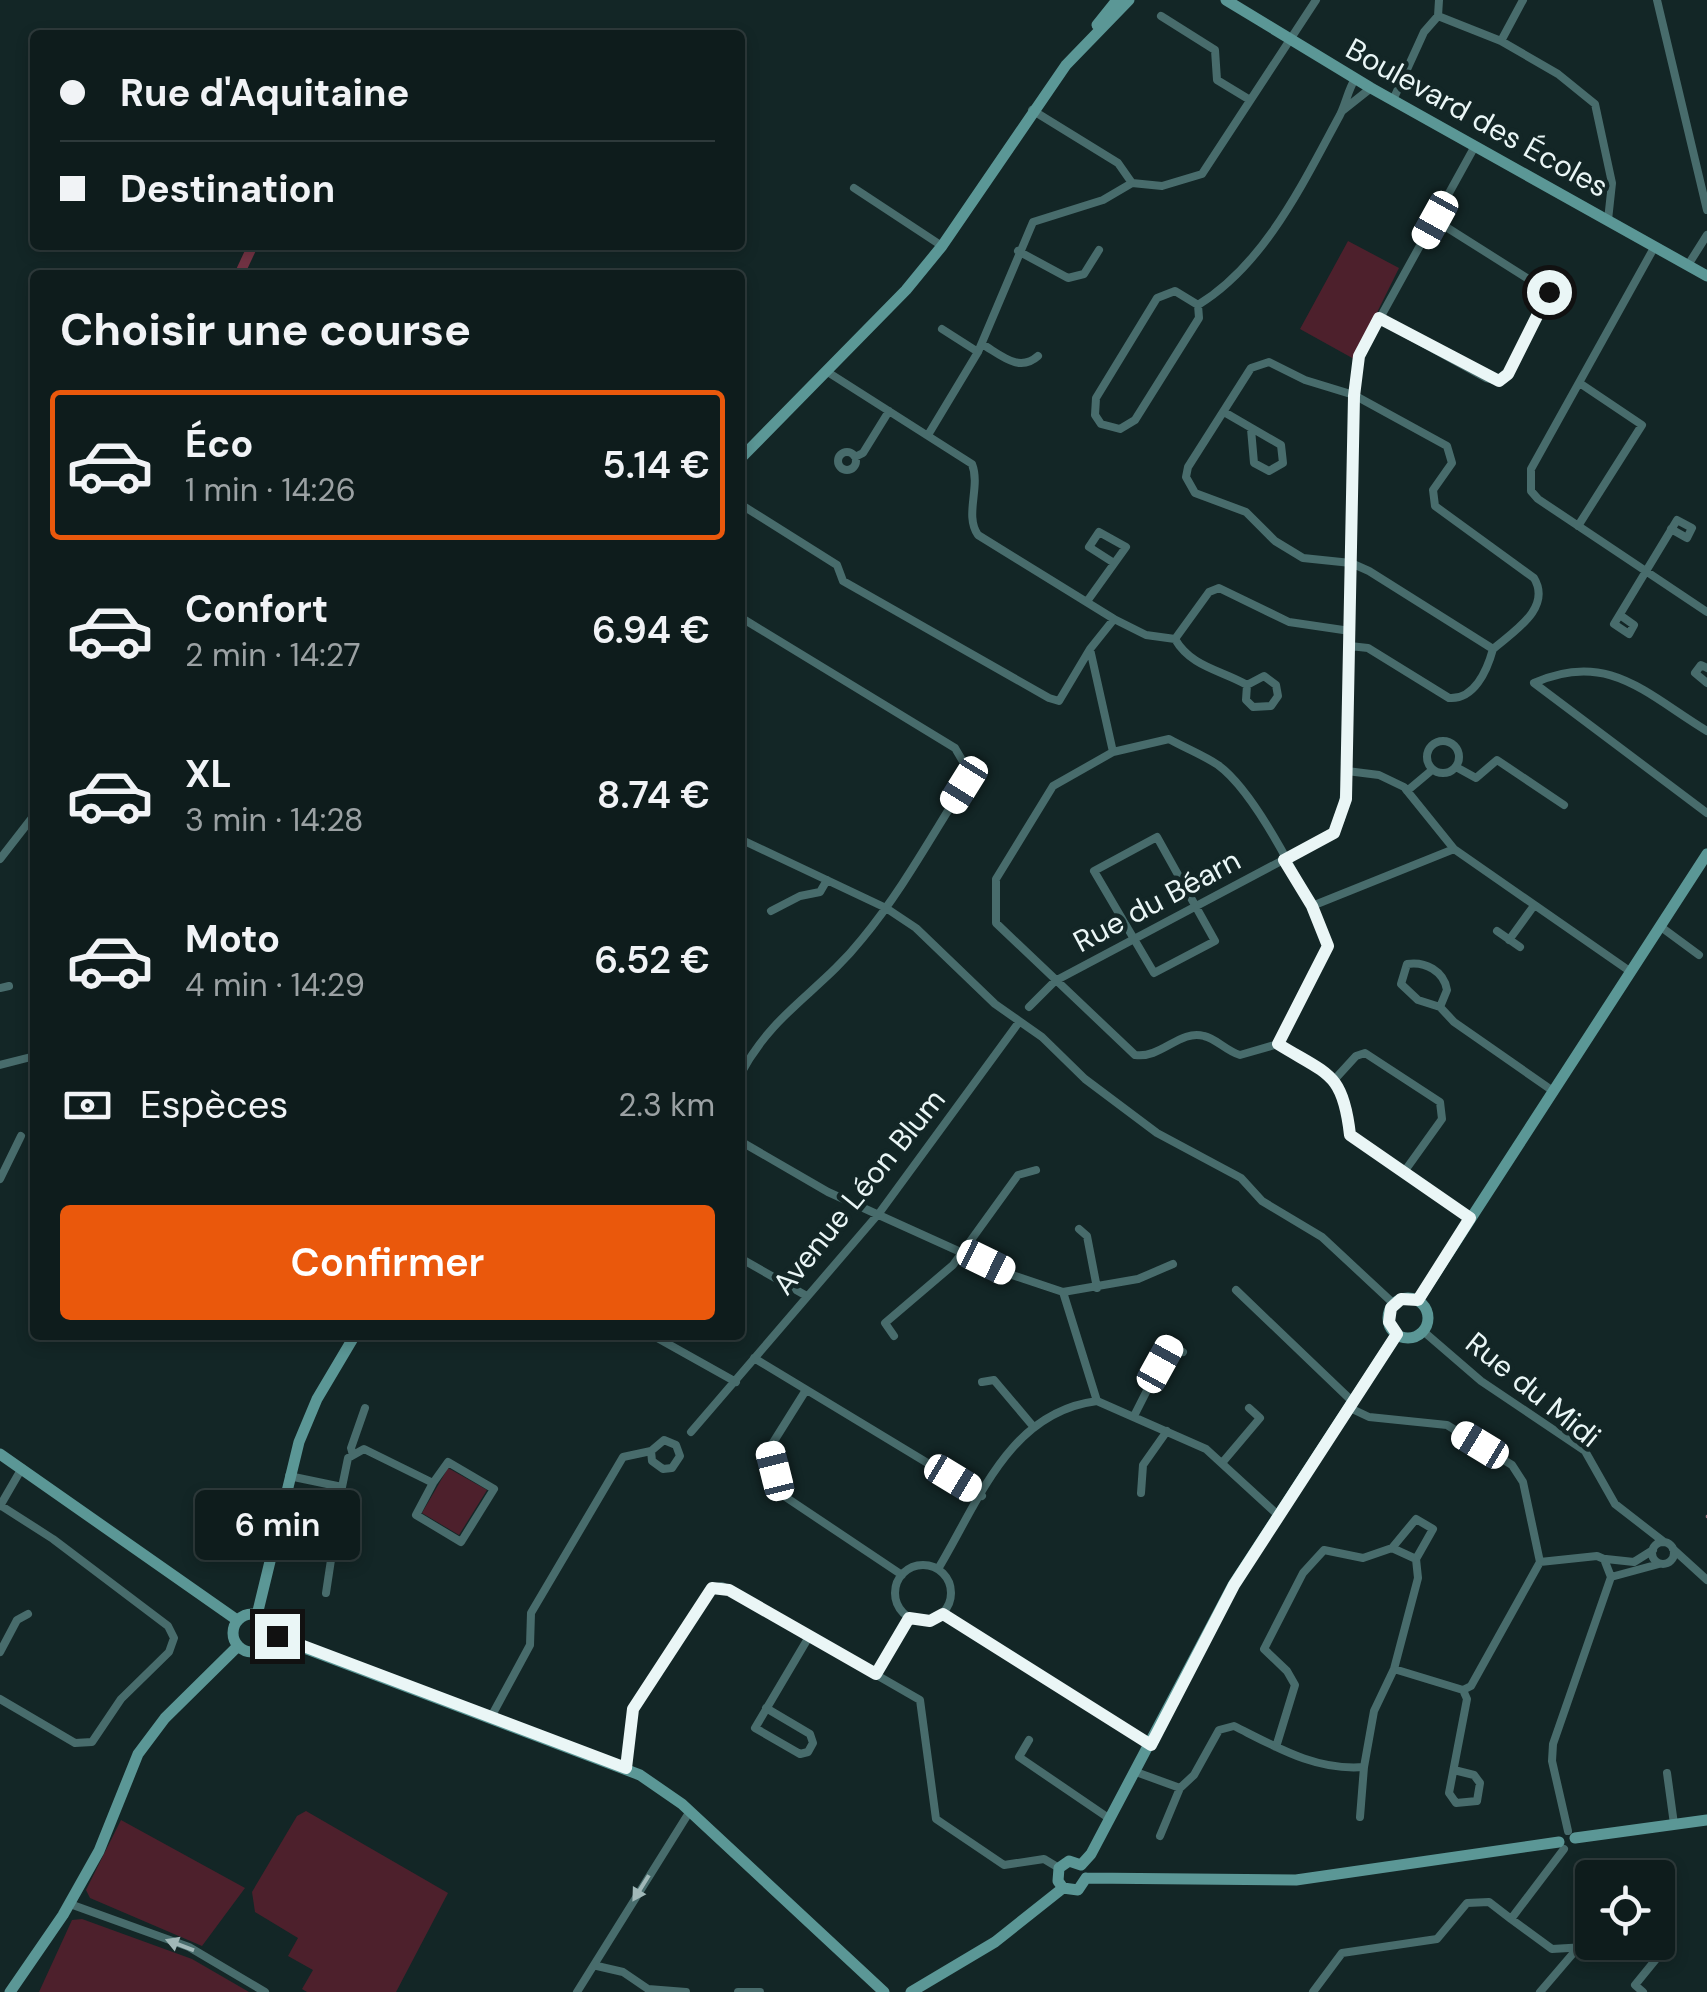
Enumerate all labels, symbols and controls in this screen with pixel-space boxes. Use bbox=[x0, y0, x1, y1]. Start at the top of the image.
street label: Boulevard des Écoles bbox=[1339, 29, 1615, 206]
text: Rue d'Aquitaine bbox=[120, 68, 409, 118]
text: Destination bbox=[120, 164, 335, 214]
car bbox=[1407, 186, 1463, 254]
route start bbox=[1527, 270, 1572, 315]
text: Choisir une course bbox=[60, 300, 471, 359]
text: Éco bbox=[185, 419, 253, 469]
icon: car bbox=[65, 420, 155, 510]
text: 5.14 € bbox=[602, 440, 710, 490]
text: 1 min · 14:26 bbox=[185, 469, 356, 511]
text: Confort bbox=[185, 584, 328, 634]
icon: car bbox=[65, 585, 155, 675]
text: 6.94 € bbox=[592, 605, 710, 655]
text: 2 min · 14:27 bbox=[185, 634, 361, 676]
text: XL bbox=[185, 749, 232, 799]
icon: car bbox=[65, 750, 155, 840]
car bbox=[935, 752, 993, 818]
text: 8.74 € bbox=[597, 770, 710, 820]
text: 3 min · 14:28 bbox=[185, 799, 364, 841]
street label: Rue du Béarn bbox=[1066, 840, 1247, 961]
text: Moto bbox=[185, 914, 280, 964]
icon: car bbox=[65, 915, 155, 1005]
text: 6.52 € bbox=[594, 935, 710, 985]
text: 4 min · 14:29 bbox=[185, 964, 365, 1006]
icon: cash bbox=[60, 1078, 115, 1133]
text: Espèces bbox=[140, 1080, 288, 1130]
street label: Avenue Léon Blum bbox=[764, 1081, 954, 1303]
text: 2.3 km bbox=[618, 1084, 715, 1126]
button: Confirmer bbox=[60, 1205, 715, 1320]
car bbox=[952, 1235, 1020, 1289]
street label: Rue du Midi bbox=[1458, 1323, 1609, 1456]
car bbox=[1132, 1330, 1188, 1398]
car bbox=[1447, 1417, 1513, 1473]
car bbox=[753, 1438, 797, 1504]
car bbox=[920, 1450, 986, 1506]
callout: 6 min bbox=[194, 1491, 360, 1561]
text: 6 min bbox=[235, 1504, 320, 1546]
route end bbox=[255, 1614, 300, 1659]
map controls bbox=[1575, 1860, 1675, 1960]
button: locate bbox=[1575, 1860, 1675, 1960]
one-way arrow bbox=[632, 1874, 650, 1902]
one-way arrow bbox=[165, 1936, 195, 1952]

